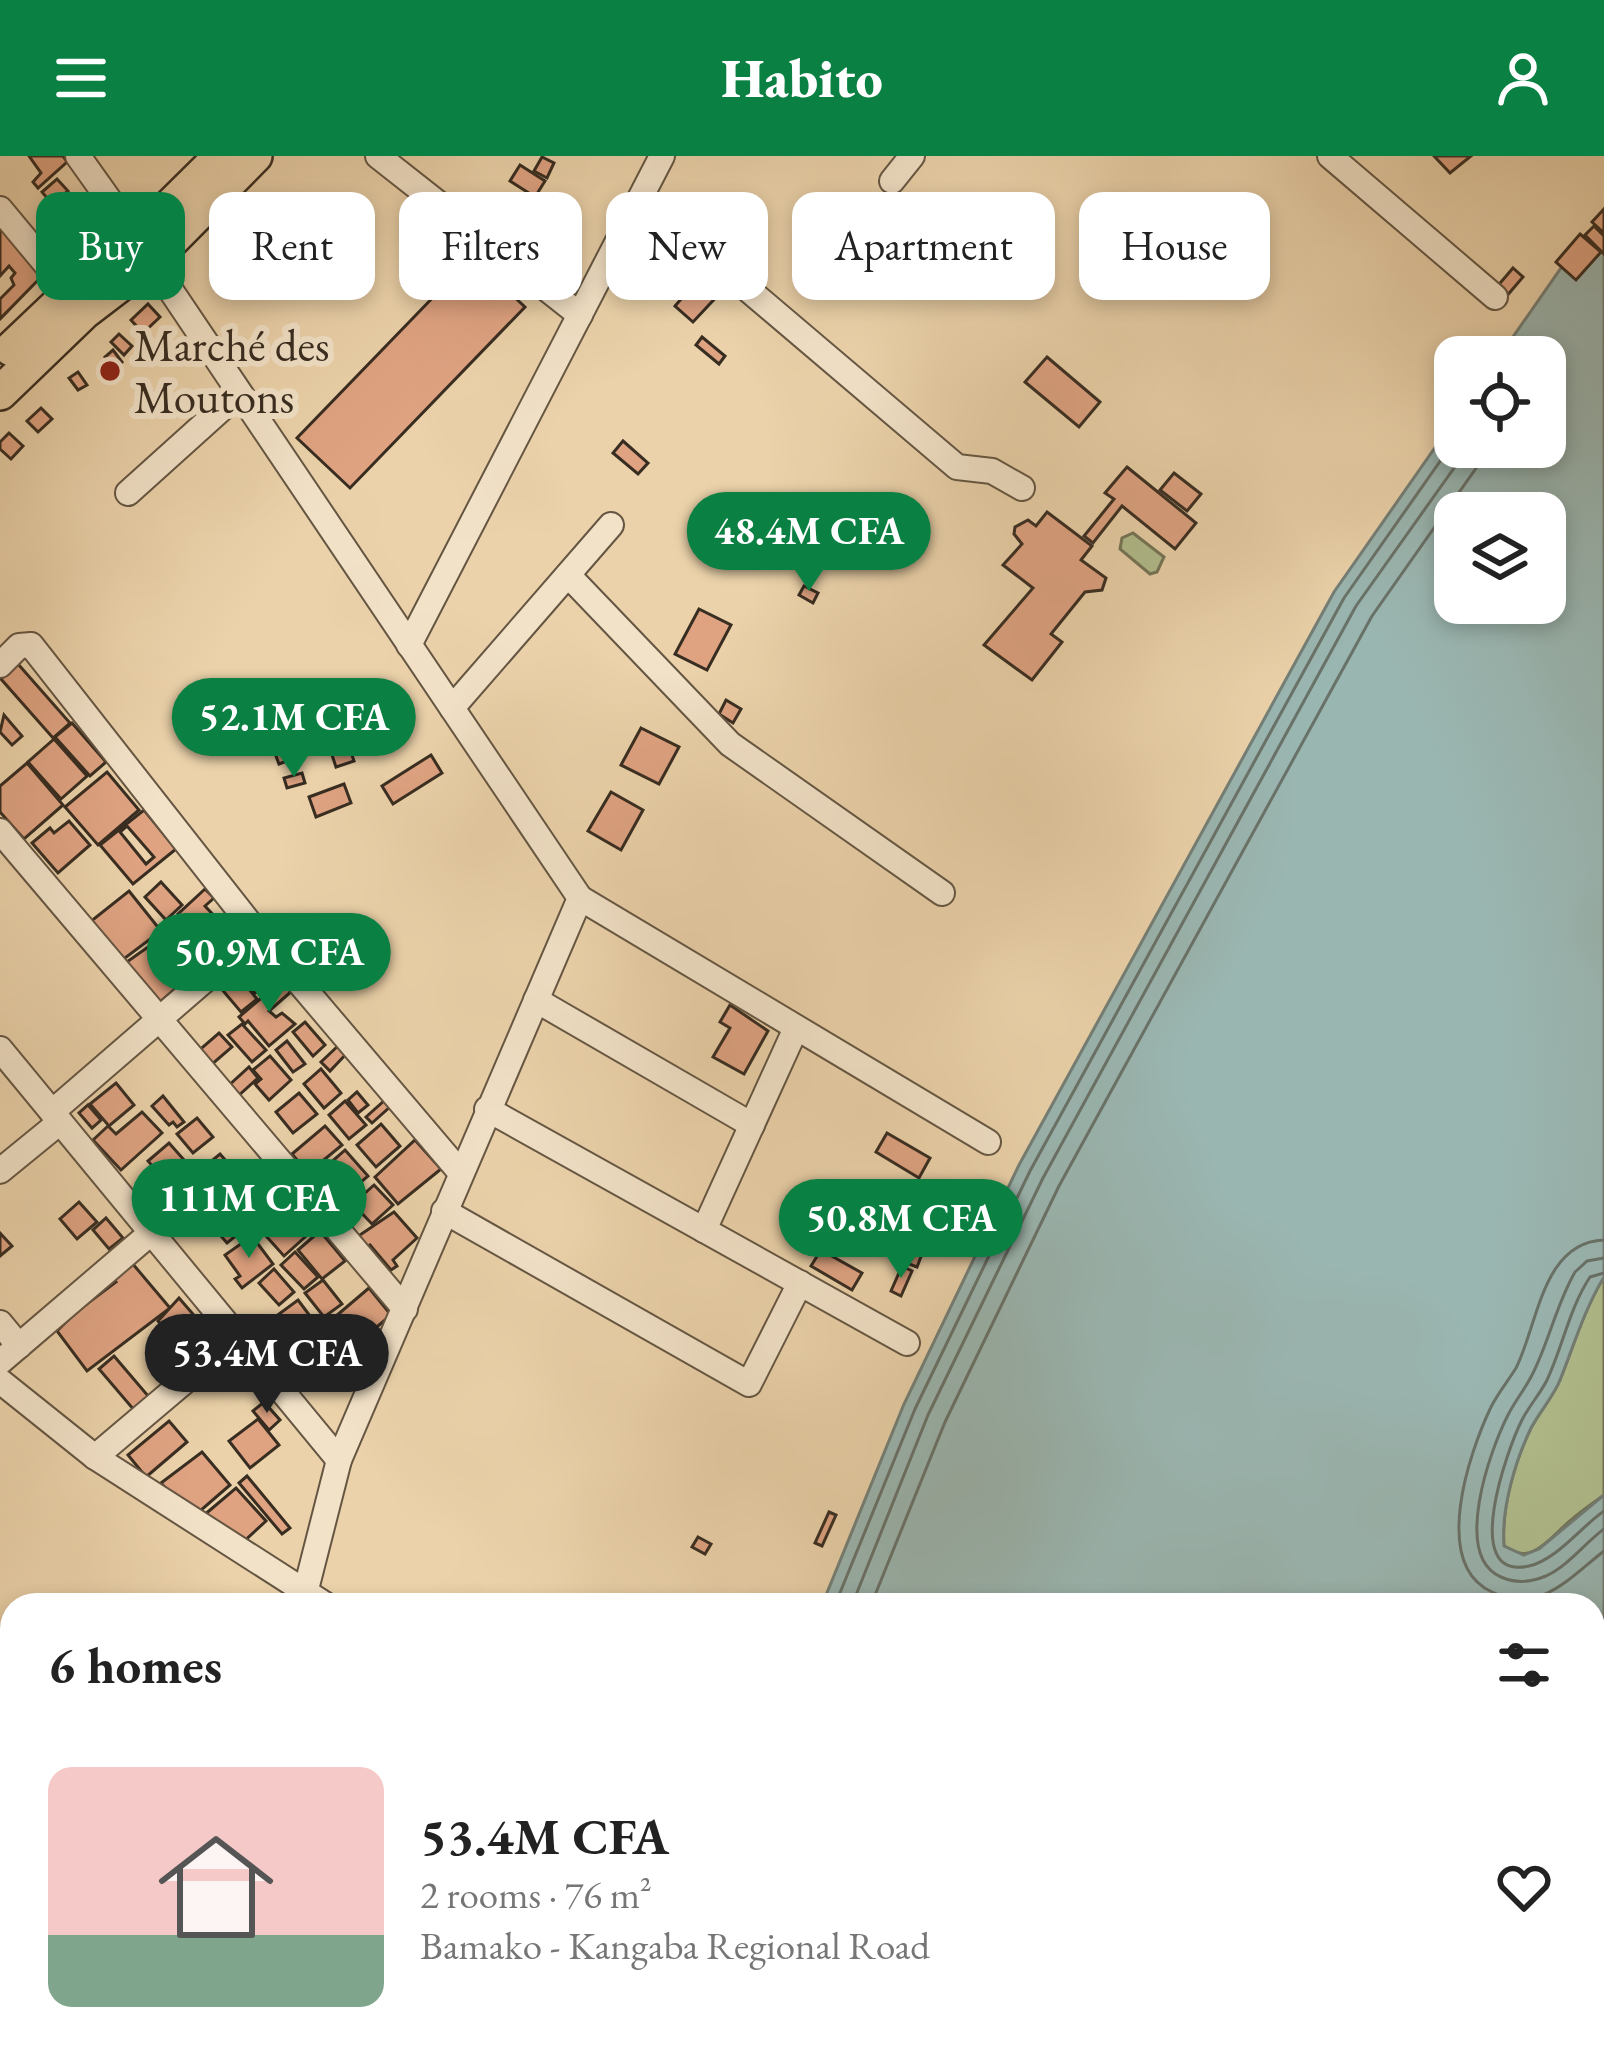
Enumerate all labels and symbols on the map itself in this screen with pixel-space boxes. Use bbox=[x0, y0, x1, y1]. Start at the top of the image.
place label: Marché des Moutons bbox=[134, 316, 330, 426]
marker: Marché des Moutons bbox=[97, 358, 123, 384]
pin: 48.4M CFA bbox=[672, 492, 946, 594]
pin: 52.1M CFA bbox=[157, 678, 431, 780]
pin: 50.9M CFA bbox=[132, 913, 406, 1015]
pin: 111M CFA bbox=[125, 1159, 373, 1261]
pin: 50.8M CFA bbox=[764, 1179, 1038, 1281]
pin: 53.4M CFA bbox=[130, 1314, 404, 1416]

